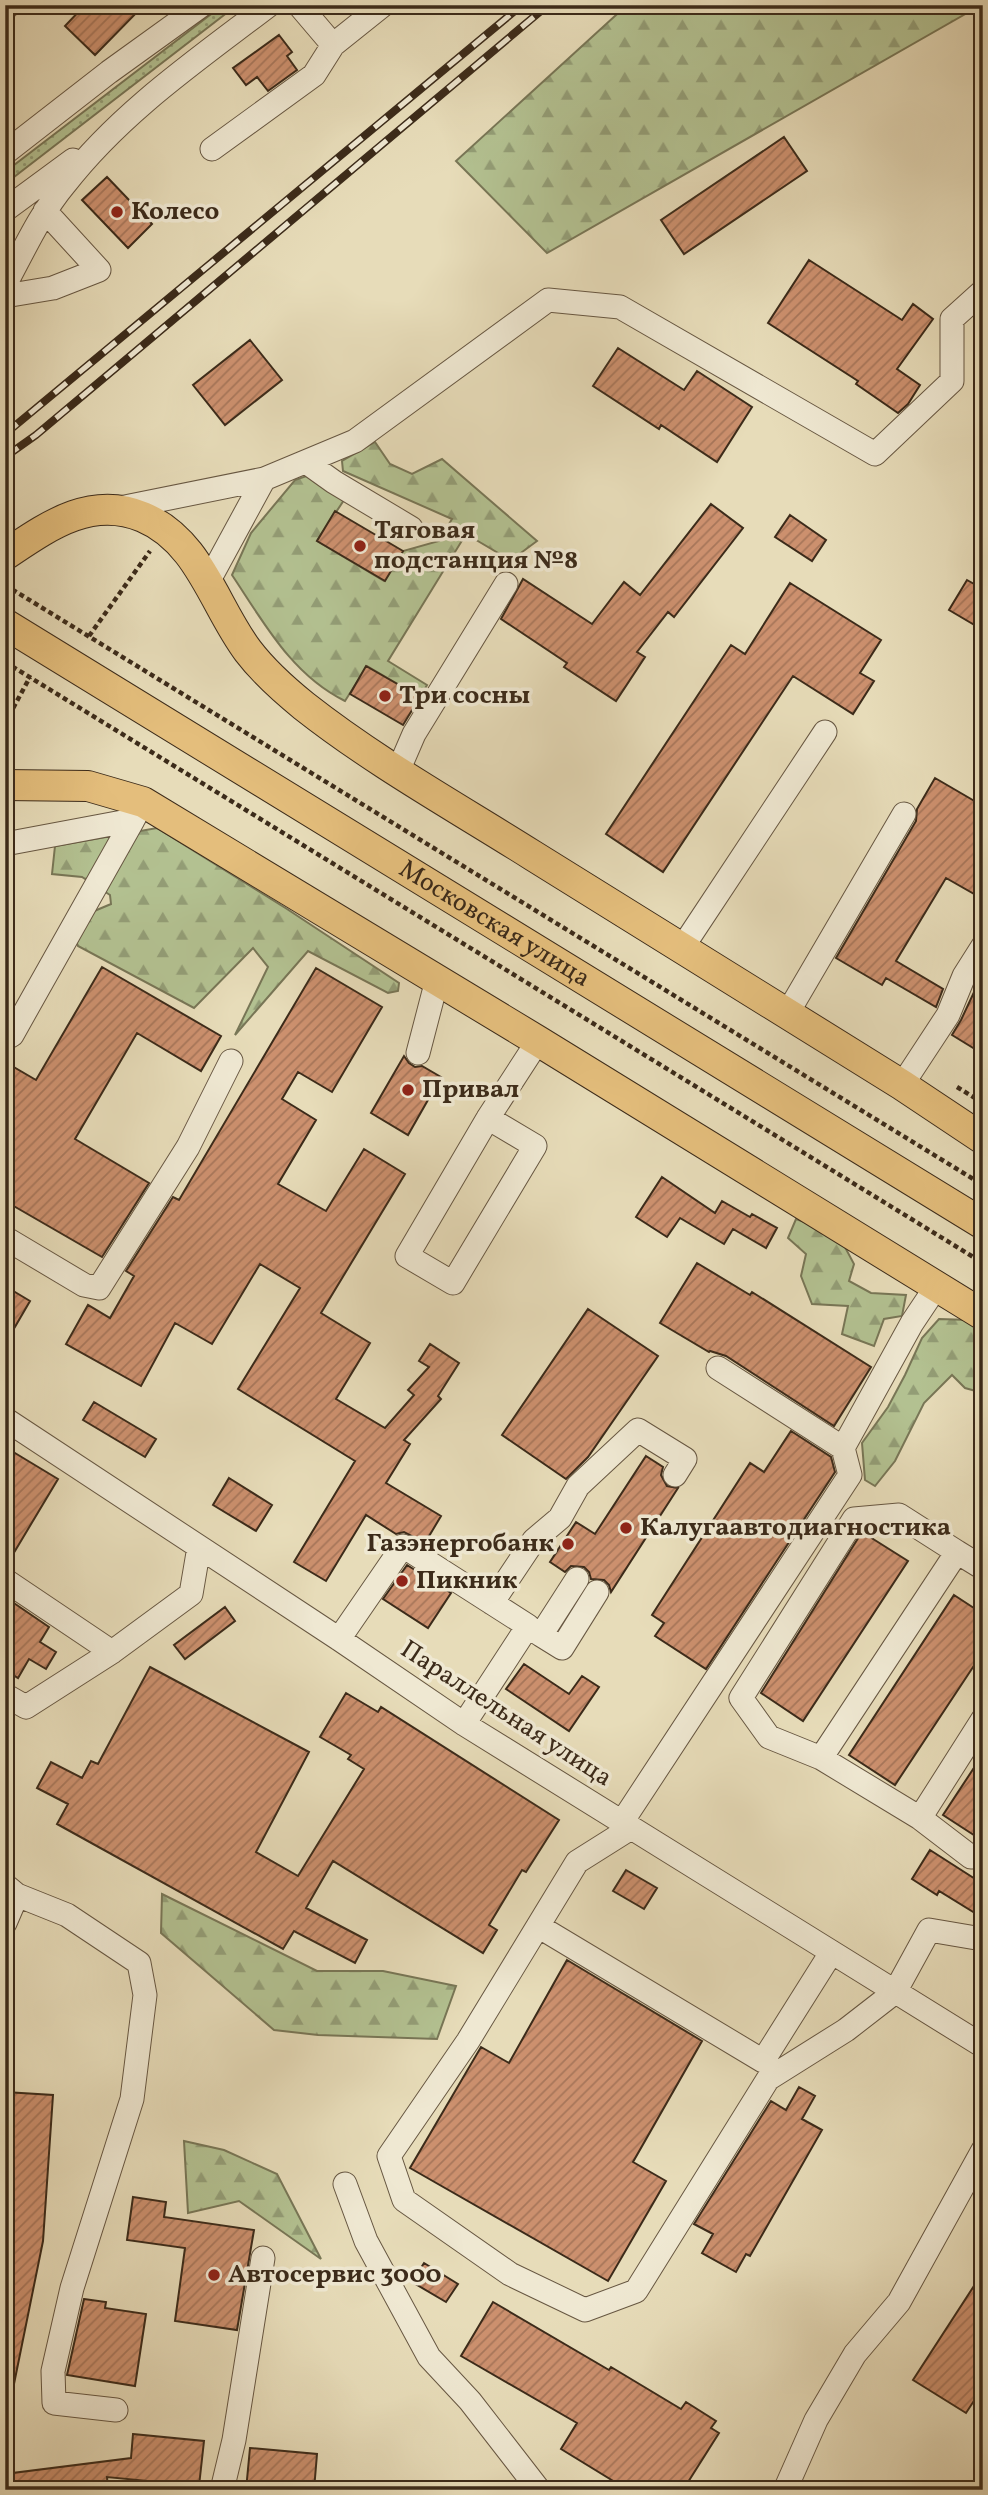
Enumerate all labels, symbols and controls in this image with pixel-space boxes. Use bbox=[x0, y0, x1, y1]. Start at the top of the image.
place label: Колесо bbox=[131, 194, 219, 230]
marker: Колесо bbox=[109, 204, 125, 220]
place label: Тяговая подстанция №8 bbox=[374, 513, 578, 579]
marker: Тяговая подстанция №8 bbox=[352, 538, 368, 554]
place label: Три сосны bbox=[399, 678, 530, 714]
marker: Три сосны bbox=[377, 688, 393, 704]
street label: Московская улица bbox=[392, 852, 597, 997]
place label: Привал bbox=[422, 1072, 519, 1108]
marker: Привал bbox=[400, 1082, 416, 1098]
place label: Калугаавтодиагностика bbox=[640, 1510, 951, 1546]
marker: Калугаавтодиагностика bbox=[618, 1520, 634, 1536]
place label: Газэнергобанк bbox=[367, 1526, 554, 1562]
marker: Газэнергобанк bbox=[560, 1536, 576, 1552]
place label: Пикник bbox=[416, 1563, 518, 1599]
marker: Пикник bbox=[394, 1573, 410, 1589]
street label: Параллельная улица bbox=[393, 1632, 619, 1796]
place label: Автосервис 3000 bbox=[228, 2257, 442, 2293]
marker: Автосервис 3000 bbox=[206, 2267, 222, 2283]

